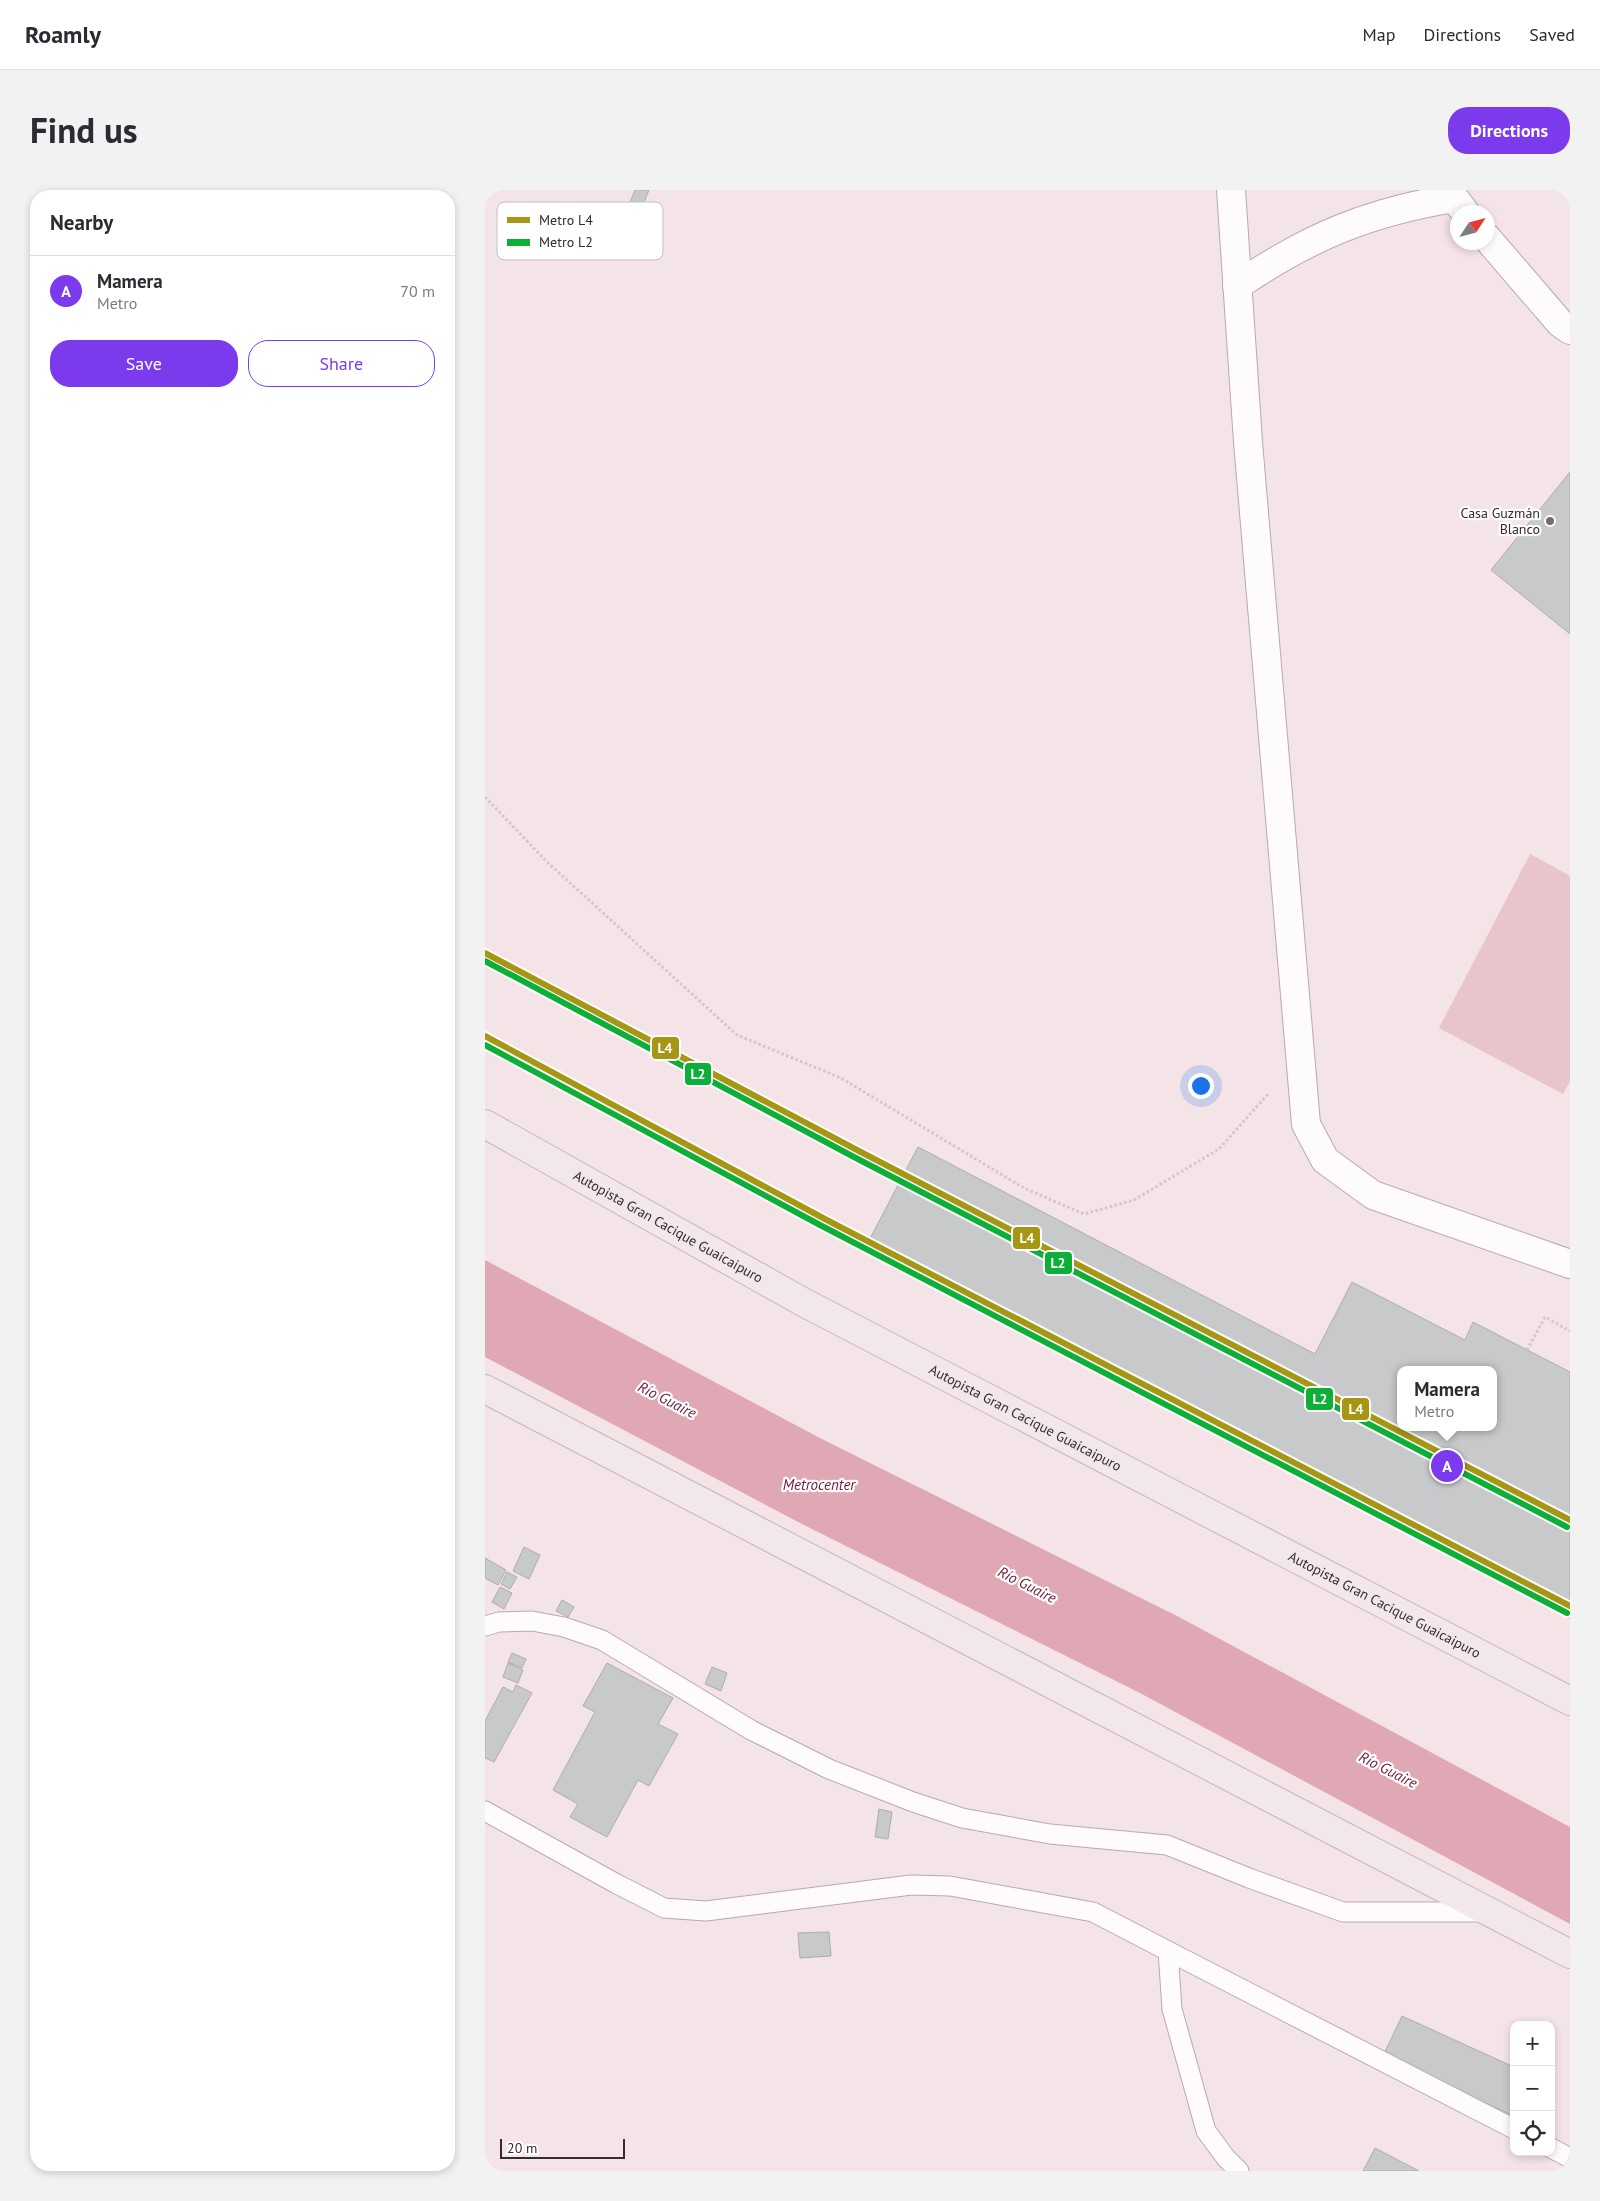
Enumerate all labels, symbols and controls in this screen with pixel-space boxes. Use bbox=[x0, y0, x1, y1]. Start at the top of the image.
text: Roamly bbox=[25, 19, 101, 50]
text: Map bbox=[1363, 23, 1395, 46]
text: Directions bbox=[1423, 23, 1501, 46]
text: Saved bbox=[1529, 23, 1575, 46]
text: Find us bbox=[30, 107, 138, 153]
button: Directions bbox=[1448, 107, 1570, 154]
legend bbox=[497, 202, 663, 260]
north arrow bbox=[1450, 205, 1495, 250]
text: Nearby bbox=[50, 209, 113, 236]
text: Metro L4 bbox=[539, 211, 593, 229]
text: Metro L2 bbox=[539, 233, 593, 251]
text: Mamera bbox=[97, 269, 163, 293]
text: A bbox=[61, 281, 71, 301]
text: 70 m bbox=[400, 281, 435, 301]
text: Metro bbox=[97, 293, 137, 313]
button: Save bbox=[50, 340, 238, 387]
button: Share bbox=[248, 340, 435, 387]
place label: Casa Guzmán Blanco bbox=[1460, 504, 1540, 538]
marker: Casa Guzmán Blanco bbox=[1544, 515, 1556, 527]
line badge: L4 bbox=[651, 1036, 680, 1060]
text: L4 bbox=[657, 1039, 673, 1057]
line badge: L2 bbox=[684, 1062, 712, 1086]
text: L2 bbox=[690, 1065, 706, 1083]
your location bbox=[1188, 1073, 1214, 1099]
street label: Autopista Gran Cacique Guaicaipuro bbox=[570, 1166, 766, 1287]
line badge: L4 bbox=[1012, 1226, 1041, 1250]
text: L4 bbox=[1019, 1229, 1035, 1247]
line badge: L2 bbox=[1044, 1251, 1073, 1275]
text: L2 bbox=[1050, 1254, 1066, 1272]
street label: Autopista Gran Cacique Guaicaipuro bbox=[926, 1360, 1125, 1475]
popup bbox=[1397, 1366, 1497, 1431]
water label: Río Guaire bbox=[635, 1377, 700, 1422]
text: Mamera bbox=[1414, 1377, 1480, 1401]
line badge: L2 bbox=[1305, 1387, 1334, 1411]
text: L2 bbox=[1312, 1390, 1328, 1408]
line badge: L4 bbox=[1341, 1397, 1370, 1421]
text: L4 bbox=[1348, 1400, 1364, 1418]
text: Metro bbox=[1414, 1401, 1454, 1421]
pin: A bbox=[1431, 1447, 1463, 1485]
water label: Metrocenter bbox=[783, 1475, 856, 1494]
street label: Autopista Gran Cacique Guaicaipuro bbox=[1285, 1547, 1484, 1662]
water label: Río Guaire bbox=[995, 1562, 1060, 1607]
water label: Río Guaire bbox=[1356, 1747, 1421, 1792]
map controls bbox=[1510, 2021, 1555, 2156]
button: + bbox=[1510, 2021, 1555, 2066]
button: − bbox=[1510, 2066, 1555, 2111]
button: locate bbox=[1510, 2111, 1555, 2156]
scale bar bbox=[500, 2136, 625, 2159]
text: 20 m bbox=[507, 2139, 537, 2157]

